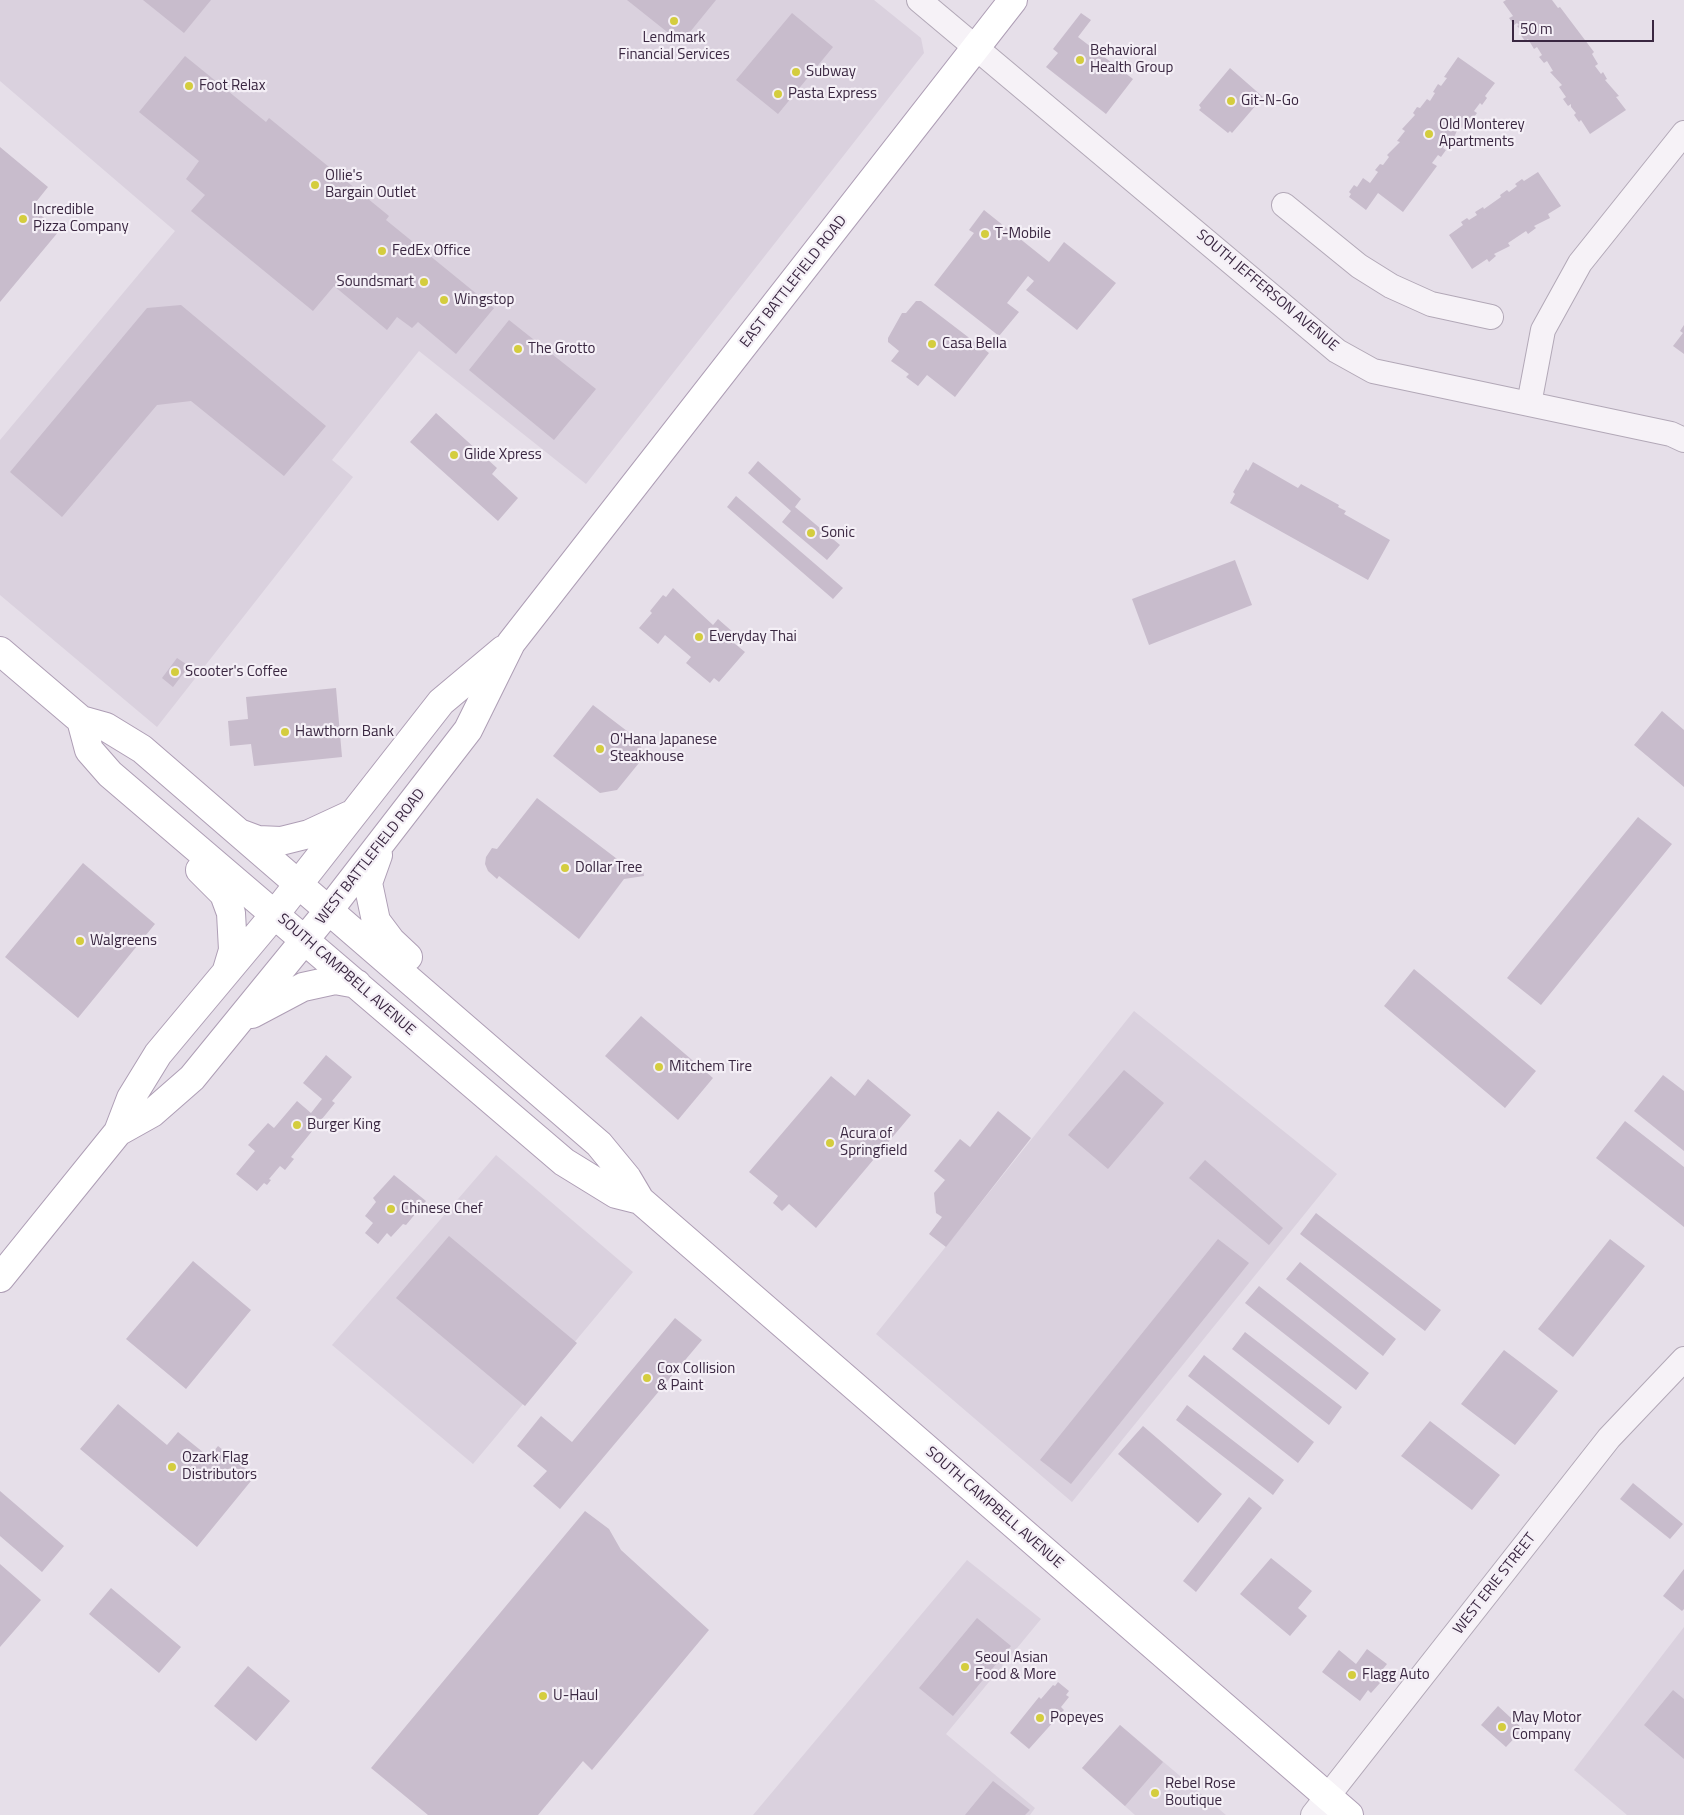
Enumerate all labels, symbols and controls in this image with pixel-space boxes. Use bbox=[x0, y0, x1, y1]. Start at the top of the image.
scale bar bbox=[1514, 10, 1656, 42]
marker: Lendmark Financial Services bbox=[668, 15, 680, 27]
text: 50 m bbox=[1520, 17, 1553, 40]
place label: Lendmark Financial Services bbox=[618, 29, 730, 64]
place label: Behavioral Health Group bbox=[1090, 42, 1173, 77]
marker: Behavioral Health Group bbox=[1074, 54, 1086, 66]
place label: Subway bbox=[806, 63, 856, 81]
marker: Subway bbox=[790, 66, 802, 78]
place label: Foot Relax bbox=[199, 77, 265, 95]
marker: Foot Relax bbox=[183, 80, 195, 92]
place label: Pasta Express bbox=[788, 85, 877, 103]
marker: Pasta Express bbox=[772, 88, 784, 100]
place label: Git-N-Go bbox=[1241, 92, 1299, 110]
marker: Git-N-Go bbox=[1225, 95, 1237, 107]
place label: Old Monterey Apartments bbox=[1439, 116, 1525, 151]
marker: Old Monterey Apartments bbox=[1423, 128, 1435, 140]
place label: Ollie's Bargain Outlet bbox=[325, 167, 416, 202]
marker: Ollie's Bargain Outlet bbox=[309, 179, 321, 191]
place label: Incredible Pizza Company bbox=[33, 201, 129, 236]
street label: EAST BATTLEFIELD ROAD bbox=[737, 212, 851, 352]
marker: Incredible Pizza Company bbox=[17, 213, 29, 225]
place label: T-Mobile bbox=[995, 225, 1051, 243]
street label: SOUTH JEFFERSON AVENUE bbox=[1192, 226, 1342, 356]
marker: T-Mobile bbox=[979, 228, 991, 240]
place label: FedEx Office bbox=[392, 242, 471, 260]
marker: FedEx Office bbox=[376, 245, 388, 257]
place label: Soundsmart bbox=[337, 273, 414, 291]
marker: Soundsmart bbox=[418, 276, 430, 288]
place label: Wingstop bbox=[454, 291, 514, 309]
marker: Wingstop bbox=[438, 294, 450, 306]
place label: Casa Bella bbox=[942, 335, 1007, 353]
marker: Casa Bella bbox=[926, 338, 938, 350]
place label: The Grotto bbox=[528, 340, 595, 358]
marker: The Grotto bbox=[512, 343, 524, 355]
place label: Glide Xpress bbox=[464, 446, 542, 464]
marker: Glide Xpress bbox=[448, 449, 460, 461]
place label: Sonic bbox=[821, 524, 855, 542]
marker: Sonic bbox=[805, 527, 817, 539]
place label: Everyday Thai bbox=[709, 628, 797, 646]
marker: Everyday Thai bbox=[693, 631, 705, 643]
place label: Scooter's Coffee bbox=[185, 663, 288, 681]
marker: Scooter's Coffee bbox=[169, 666, 181, 678]
place label: Hawthorn Bank bbox=[295, 723, 394, 741]
marker: Hawthorn Bank bbox=[279, 726, 291, 738]
place label: O'Hana Japanese Steakhouse bbox=[610, 731, 717, 766]
marker: O'Hana Japanese Steakhouse bbox=[594, 743, 606, 755]
street label: WEST BATTLEFIELD ROAD bbox=[312, 786, 430, 928]
place label: Dollar Tree bbox=[575, 859, 642, 877]
marker: Dollar Tree bbox=[559, 862, 571, 874]
street label: SOUTH CAMPBELL AVENUE bbox=[274, 910, 418, 1040]
place label: Walgreens bbox=[90, 932, 157, 950]
marker: Walgreens bbox=[74, 935, 86, 947]
place label: Mitchem Tire bbox=[669, 1058, 752, 1076]
marker: Mitchem Tire bbox=[653, 1061, 665, 1073]
place label: Burger King bbox=[307, 1116, 381, 1134]
marker: Burger King bbox=[291, 1119, 303, 1131]
place label: Acura of Springfield bbox=[840, 1125, 907, 1160]
marker: Acura of Springfield bbox=[824, 1137, 836, 1149]
place label: Chinese Chef bbox=[401, 1200, 483, 1218]
marker: Chinese Chef bbox=[385, 1203, 397, 1215]
place label: Cox Collision & Paint bbox=[657, 1360, 735, 1395]
marker: Cox Collision & Paint bbox=[641, 1372, 653, 1384]
street label: SOUTH CAMPBELL AVENUE bbox=[922, 1443, 1066, 1573]
place label: Ozark Flag Distributors bbox=[182, 1449, 257, 1484]
marker: Ozark Flag Distributors bbox=[166, 1461, 178, 1473]
street label: WEST ERIE STREET bbox=[1450, 1530, 1540, 1638]
place label: Seoul Asian Food & More bbox=[975, 1649, 1056, 1684]
marker: Seoul Asian Food & More bbox=[959, 1661, 971, 1673]
place label: Flagg Auto bbox=[1362, 1666, 1430, 1684]
marker: Flagg Auto bbox=[1346, 1669, 1358, 1681]
place label: U-Haul bbox=[553, 1687, 598, 1705]
marker: U-Haul bbox=[537, 1690, 549, 1702]
place label: Popeyes bbox=[1050, 1709, 1104, 1727]
place label: May Motor Company bbox=[1512, 1709, 1581, 1744]
marker: Popeyes bbox=[1034, 1712, 1046, 1724]
marker: May Motor Company bbox=[1496, 1721, 1508, 1733]
place label: Rebel Rose Boutique bbox=[1165, 1775, 1235, 1810]
marker: Rebel Rose Boutique bbox=[1149, 1787, 1161, 1799]

